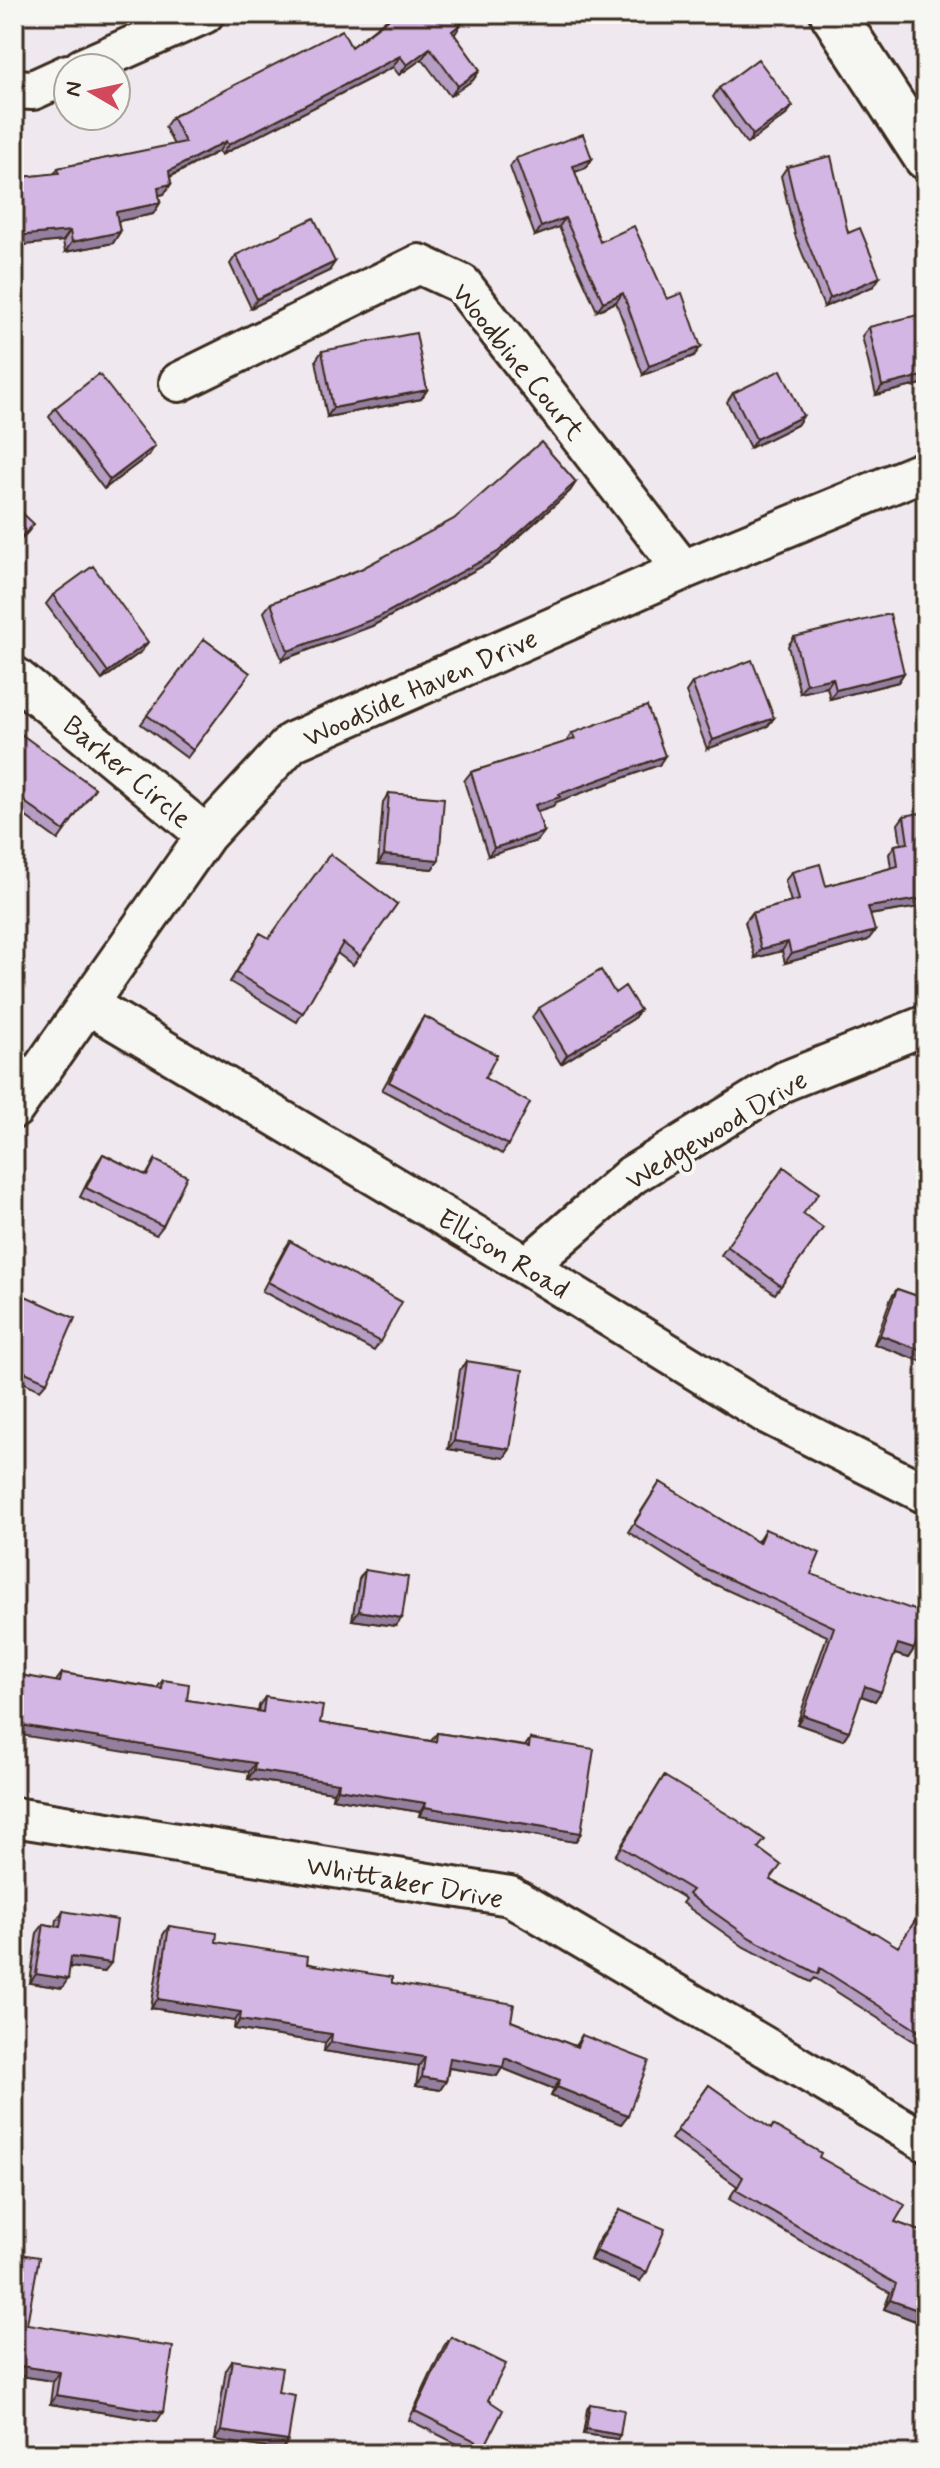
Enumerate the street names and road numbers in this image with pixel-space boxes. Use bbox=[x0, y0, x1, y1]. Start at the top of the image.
street label: Woodbine Court bbox=[442, 276, 592, 449]
street label: Woodside Haven Drive bbox=[298, 621, 544, 758]
street label: Barker Circle bbox=[54, 708, 199, 838]
street label: Wedgewood Drive bbox=[619, 1062, 816, 1202]
street label: Ellison Road bbox=[430, 1201, 575, 1309]
street label: Whittaker Drive bbox=[303, 1848, 506, 1919]

